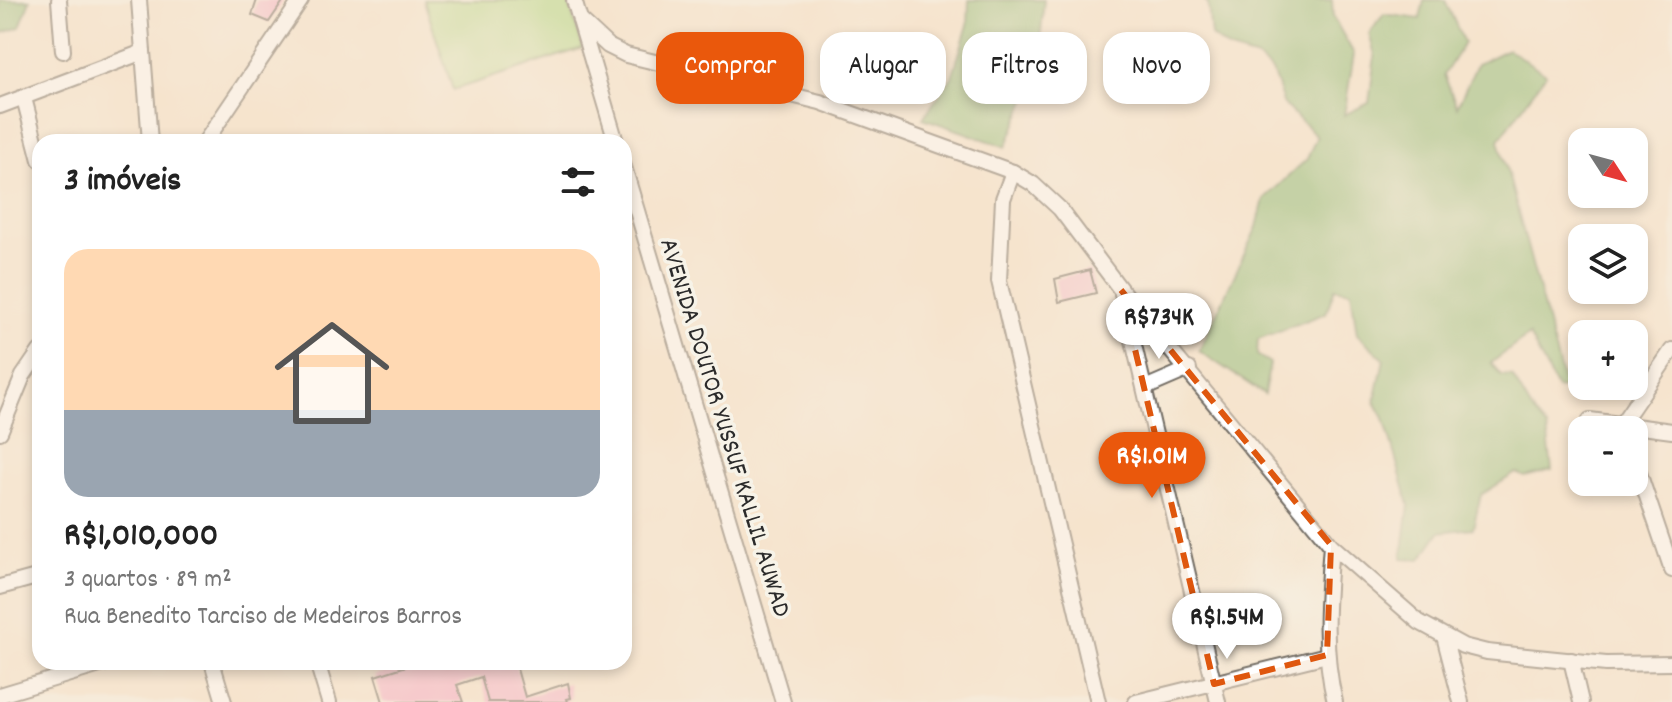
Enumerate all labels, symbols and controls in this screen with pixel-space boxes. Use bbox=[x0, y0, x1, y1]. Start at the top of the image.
chip: Comprar bbox=[656, 32, 804, 104]
chip: Alugar bbox=[820, 32, 946, 104]
chip: Filtros bbox=[962, 32, 1087, 104]
chip: Novo bbox=[1103, 32, 1210, 104]
north arrow bbox=[1568, 128, 1648, 208]
map controls bbox=[1568, 128, 1648, 496]
text: 3 imóveis bbox=[64, 158, 181, 207]
icon: filters bbox=[556, 160, 600, 204]
button: layers bbox=[1568, 224, 1648, 304]
street label: AVENIDA DOUTOR YUSSUF KALLIL AUWAD bbox=[648, 234, 799, 622]
pin: R$734K bbox=[1094, 293, 1224, 361]
text: R$734K bbox=[1124, 300, 1194, 337]
icon: home bbox=[260, 301, 404, 445]
button: + bbox=[1568, 320, 1648, 400]
button: − bbox=[1568, 416, 1648, 496]
pin: R$1.01M bbox=[1078, 432, 1226, 500]
text: R$1.01M bbox=[1117, 439, 1187, 476]
text: R$1,010,000 bbox=[64, 513, 218, 562]
text: 3 quartos · 89 m² bbox=[64, 562, 232, 599]
pin: R$1.54M bbox=[1153, 593, 1301, 661]
text: Rua Benedito Tarciso de Medeiros Barros bbox=[64, 599, 462, 636]
text: R$1.54M bbox=[1190, 600, 1264, 637]

